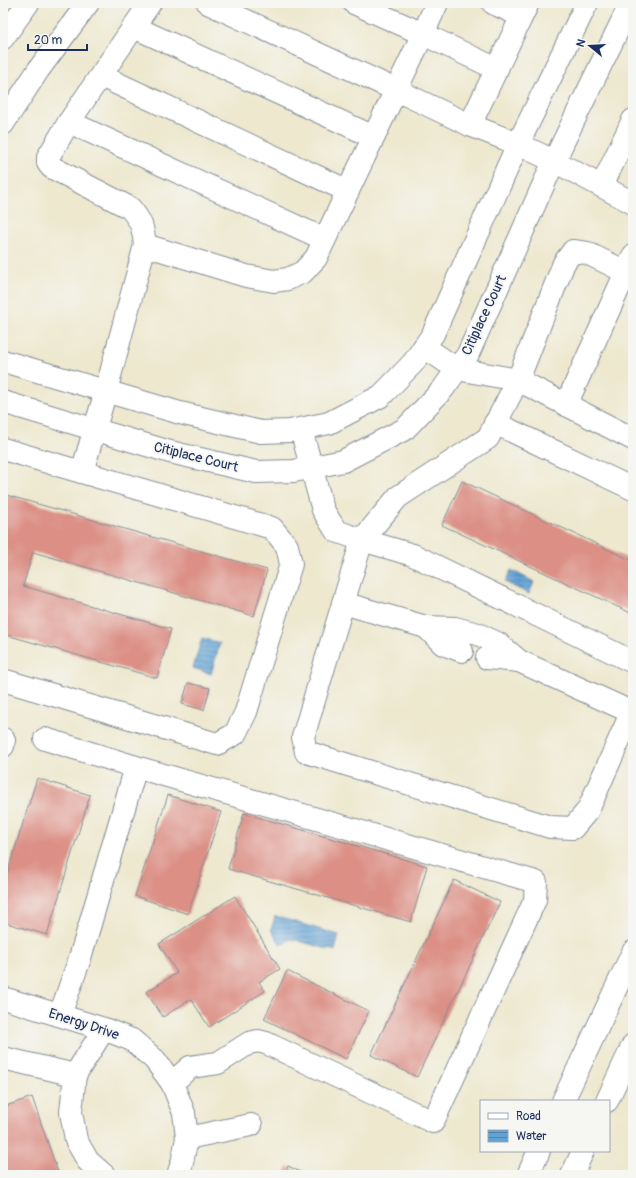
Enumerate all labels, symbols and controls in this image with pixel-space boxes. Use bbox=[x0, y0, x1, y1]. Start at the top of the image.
scale bar bbox=[28, 26, 87, 52]
north arrow bbox=[570, 26, 610, 66]
text: 20 m bbox=[34, 33, 63, 48]
text: N bbox=[574, 37, 588, 49]
street label: Citiplace Court bbox=[458, 272, 510, 358]
street label: Citiplace Court bbox=[152, 438, 240, 476]
street label: Energy Drive bbox=[47, 1005, 121, 1043]
legend bbox=[480, 1100, 610, 1152]
text: Road bbox=[516, 1109, 541, 1124]
text: Water bbox=[516, 1129, 547, 1144]

